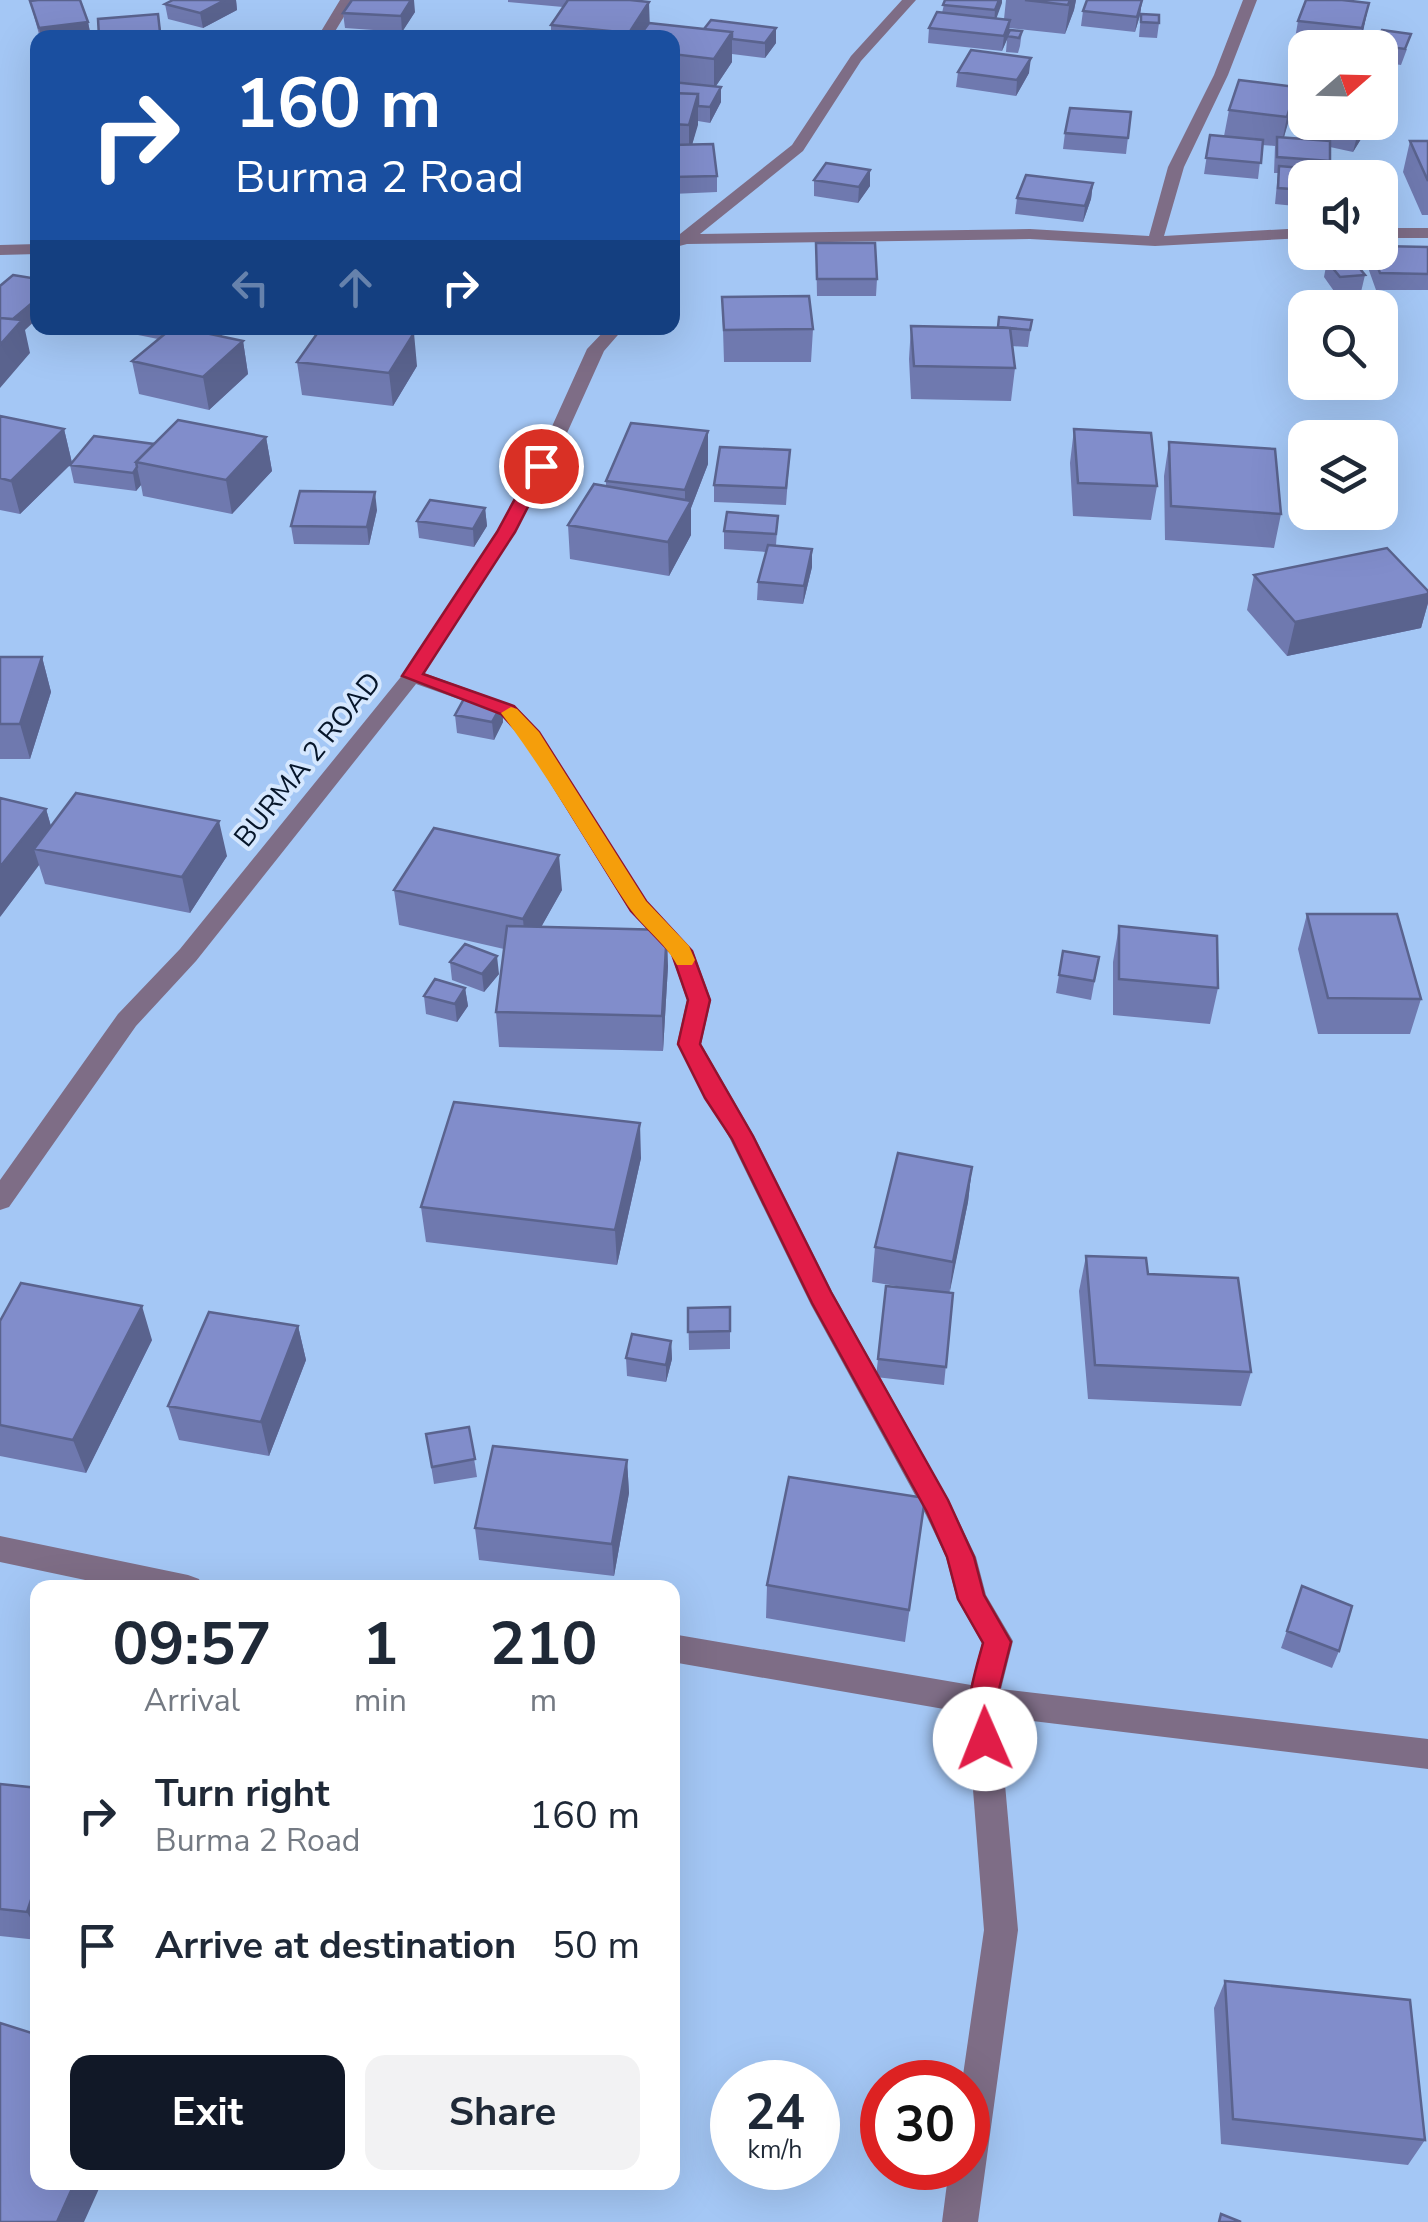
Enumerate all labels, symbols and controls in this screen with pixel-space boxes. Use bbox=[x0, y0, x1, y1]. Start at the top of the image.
north arrow bbox=[1288, 30, 1398, 140]
map controls bbox=[1288, 30, 1398, 530]
text: 160 m bbox=[235, 56, 441, 152]
icon: right bbox=[70, 70, 200, 200]
text: Burma 2 Road bbox=[235, 147, 524, 208]
button: sound bbox=[1288, 160, 1398, 270]
icon: left bbox=[223, 260, 278, 315]
icon: ahead bbox=[328, 260, 383, 315]
icon: right bbox=[433, 260, 488, 315]
button: search bbox=[1288, 290, 1398, 400]
button: layers bbox=[1288, 420, 1398, 530]
pin bbox=[499, 424, 584, 509]
icon: arrive bbox=[514, 439, 569, 494]
street label: BURMA 2 ROAD bbox=[226, 664, 390, 855]
text: 09:57 bbox=[113, 1603, 271, 1685]
text: 1 bbox=[362, 1603, 398, 1685]
text: 210 bbox=[489, 1603, 597, 1685]
text: Arrival bbox=[144, 1679, 240, 1722]
text: min bbox=[354, 1679, 407, 1722]
text: m bbox=[530, 1679, 557, 1722]
position arrow bbox=[933, 1687, 1037, 1791]
text: Turn right bbox=[155, 1768, 330, 1819]
icon: right bbox=[70, 1788, 125, 1843]
text: 160 m bbox=[529, 1790, 640, 1841]
text: Burma 2 Road bbox=[155, 1819, 361, 1862]
icon: arrive bbox=[70, 1918, 125, 1973]
text: Arrive at destination bbox=[155, 1920, 516, 1971]
text: 50 m bbox=[552, 1920, 640, 1971]
button: Exit bbox=[70, 2055, 345, 2170]
button: Share bbox=[365, 2055, 640, 2170]
speed limit sign: 30 bbox=[860, 2060, 990, 2190]
text: 24 bbox=[745, 2078, 805, 2147]
text: km/h bbox=[747, 2133, 803, 2167]

